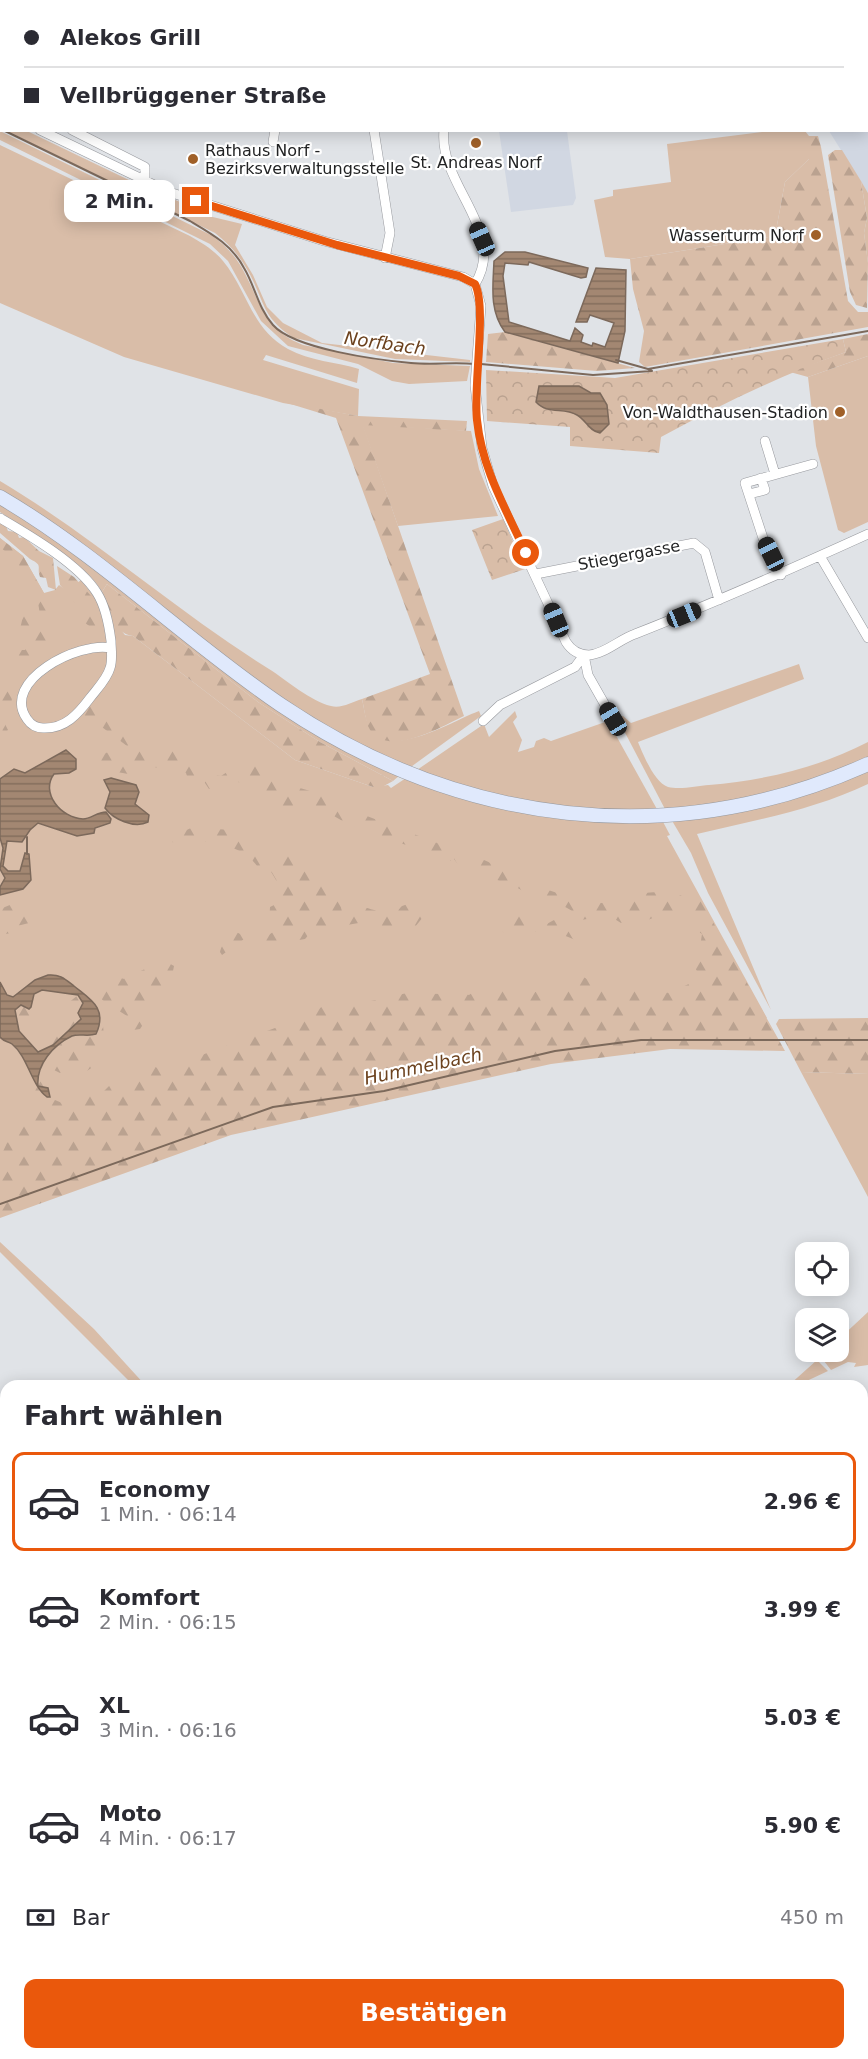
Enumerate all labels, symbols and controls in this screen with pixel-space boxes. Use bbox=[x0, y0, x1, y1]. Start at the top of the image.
text: Alekos Grill bbox=[60, 25, 201, 50]
text: Vellbrüggener Straße bbox=[60, 83, 326, 108]
marker: St. Andreas Norf bbox=[469, 136, 483, 150]
place label: Rathaus Norf - Bezirksverwaltungsstelle bbox=[205, 141, 404, 178]
marker: Rathaus Norf - Bezirksverwaltungsstelle bbox=[186, 152, 200, 166]
place label: St. Andreas Norf bbox=[410, 153, 542, 172]
callout: 2 Min. bbox=[64, 180, 175, 222]
route end bbox=[182, 187, 209, 214]
text: 2 Min. bbox=[85, 189, 154, 213]
car bbox=[466, 219, 498, 259]
place label: Wasserturm Norf bbox=[669, 226, 804, 245]
marker: Wasserturm Norf bbox=[809, 228, 823, 242]
water label: Norfbach bbox=[343, 327, 427, 359]
place label: Von-Waldthausen-Stadion bbox=[623, 403, 828, 422]
marker: Von-Waldthausen-Stadion bbox=[833, 405, 847, 419]
car bbox=[755, 534, 787, 574]
street label: Stiegergasse bbox=[576, 536, 682, 574]
route start bbox=[512, 539, 539, 566]
car bbox=[541, 600, 571, 640]
car bbox=[664, 600, 704, 630]
car bbox=[596, 699, 630, 739]
water label: Hummelbach bbox=[362, 1043, 484, 1089]
map controls bbox=[795, 1242, 849, 1362]
button: locate bbox=[795, 1242, 849, 1296]
button: layers bbox=[795, 1308, 849, 1362]
text: Fahrt wählen bbox=[24, 1400, 223, 1431]
icon: car bbox=[27, 1475, 81, 1529]
text: Economy bbox=[99, 1477, 210, 1502]
text: 2.96 € bbox=[764, 1489, 841, 1514]
text: 1 Min. · 06:14 bbox=[99, 1502, 237, 1526]
icon: car bbox=[27, 1583, 81, 1637]
text: Komfort bbox=[99, 1585, 200, 1610]
text: 3.99 € bbox=[764, 1597, 841, 1622]
text: 2 Min. · 06:15 bbox=[99, 1610, 237, 1634]
icon: car bbox=[27, 1691, 81, 1745]
text: XL bbox=[99, 1693, 130, 1718]
text: 5.03 € bbox=[764, 1705, 841, 1730]
text: 3 Min. · 06:16 bbox=[99, 1718, 237, 1742]
icon: car bbox=[27, 1799, 81, 1853]
text: Moto bbox=[99, 1801, 162, 1826]
text: 5.90 € bbox=[764, 1813, 841, 1838]
text: 4 Min. · 06:17 bbox=[99, 1826, 237, 1850]
icon: cash bbox=[24, 1901, 57, 1934]
text: Bar bbox=[72, 1905, 110, 1930]
text: 450 m bbox=[780, 1905, 844, 1929]
button: Bestätigen bbox=[24, 1979, 844, 2048]

